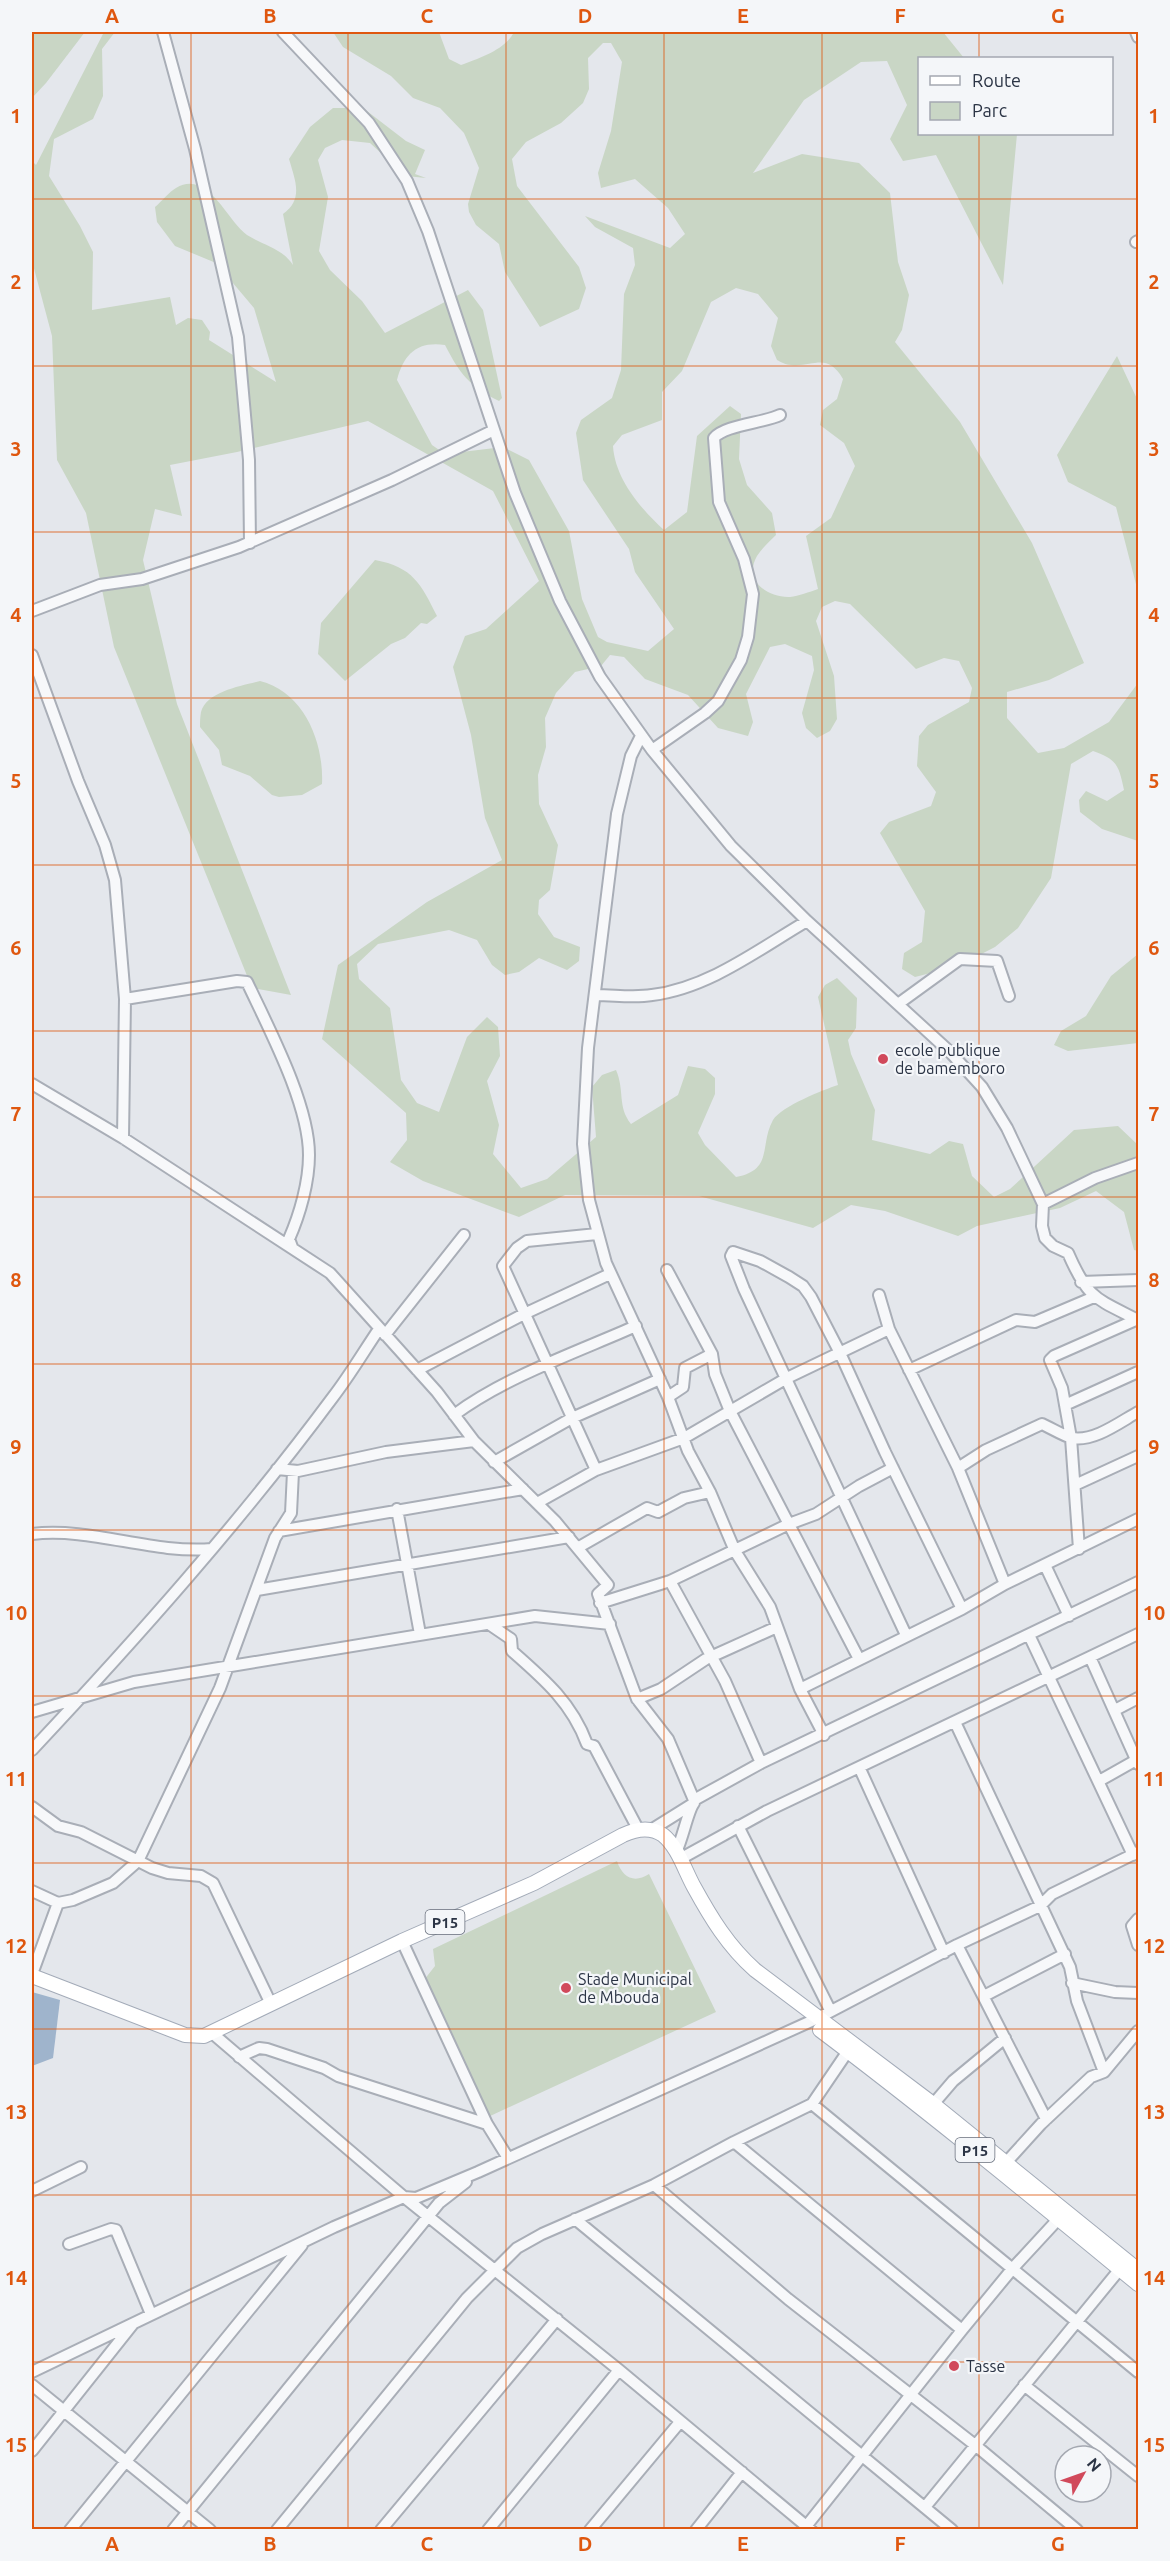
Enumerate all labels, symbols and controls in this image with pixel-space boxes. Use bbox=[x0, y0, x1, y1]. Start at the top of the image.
text: A bbox=[105, 4, 119, 27]
text: B bbox=[263, 4, 277, 27]
text: C bbox=[421, 4, 434, 27]
text: D bbox=[578, 4, 592, 27]
text: E bbox=[737, 4, 749, 27]
text: F bbox=[894, 4, 906, 27]
text: G bbox=[1051, 4, 1065, 27]
legend bbox=[918, 57, 1113, 135]
text: Route bbox=[972, 70, 1021, 90]
text: Parc bbox=[972, 100, 1007, 120]
text: 1 bbox=[10, 104, 22, 127]
text: 1 bbox=[1148, 104, 1160, 127]
text: 2 bbox=[10, 270, 22, 293]
text: 2 bbox=[1148, 270, 1160, 293]
text: 3 bbox=[10, 437, 22, 460]
text: 3 bbox=[1148, 437, 1160, 460]
text: 4 bbox=[10, 603, 22, 626]
text: 4 bbox=[1148, 603, 1160, 626]
text: 5 bbox=[10, 769, 22, 792]
text: 5 bbox=[1148, 769, 1160, 792]
text: 6 bbox=[10, 936, 22, 959]
text: 6 bbox=[1148, 936, 1160, 959]
place label: ecole publique de bamemboro bbox=[895, 1041, 1005, 1077]
marker: ecole publique de bamemboro bbox=[876, 1052, 890, 1066]
text: 7 bbox=[10, 1102, 22, 1125]
text: 7 bbox=[1148, 1102, 1160, 1125]
text: 8 bbox=[10, 1268, 22, 1291]
text: 8 bbox=[1148, 1268, 1160, 1291]
text: 9 bbox=[10, 1435, 22, 1458]
text: 9 bbox=[1148, 1435, 1160, 1458]
text: 10 bbox=[5, 1601, 27, 1624]
text: 10 bbox=[1143, 1601, 1165, 1624]
text: 11 bbox=[5, 1767, 27, 1790]
text: 11 bbox=[1143, 1767, 1165, 1790]
road number: P15 bbox=[426, 1910, 464, 1934]
text: 12 bbox=[5, 1934, 27, 1957]
text: 12 bbox=[1143, 1934, 1165, 1957]
place label: Stade Municipal de Mbouda bbox=[578, 1970, 692, 2006]
marker: Stade Municipal de Mbouda bbox=[559, 1981, 573, 1995]
text: 13 bbox=[5, 2100, 27, 2123]
text: 13 bbox=[1143, 2100, 1165, 2123]
road number: P15 bbox=[956, 2138, 994, 2162]
text: 14 bbox=[5, 2266, 27, 2289]
text: 14 bbox=[1143, 2266, 1165, 2289]
place label: Tasse bbox=[966, 2357, 1005, 2375]
marker: Tasse bbox=[947, 2359, 961, 2373]
text: 15 bbox=[5, 2433, 27, 2456]
text: 15 bbox=[1143, 2433, 1165, 2456]
north arrow bbox=[1053, 2444, 1113, 2504]
text: N bbox=[1084, 2454, 1105, 2475]
text: A bbox=[105, 2532, 119, 2555]
text: B bbox=[263, 2532, 277, 2555]
text: C bbox=[421, 2532, 434, 2555]
text: D bbox=[578, 2532, 592, 2555]
text: E bbox=[737, 2532, 749, 2555]
text: F bbox=[894, 2532, 906, 2555]
text: G bbox=[1051, 2532, 1065, 2555]

